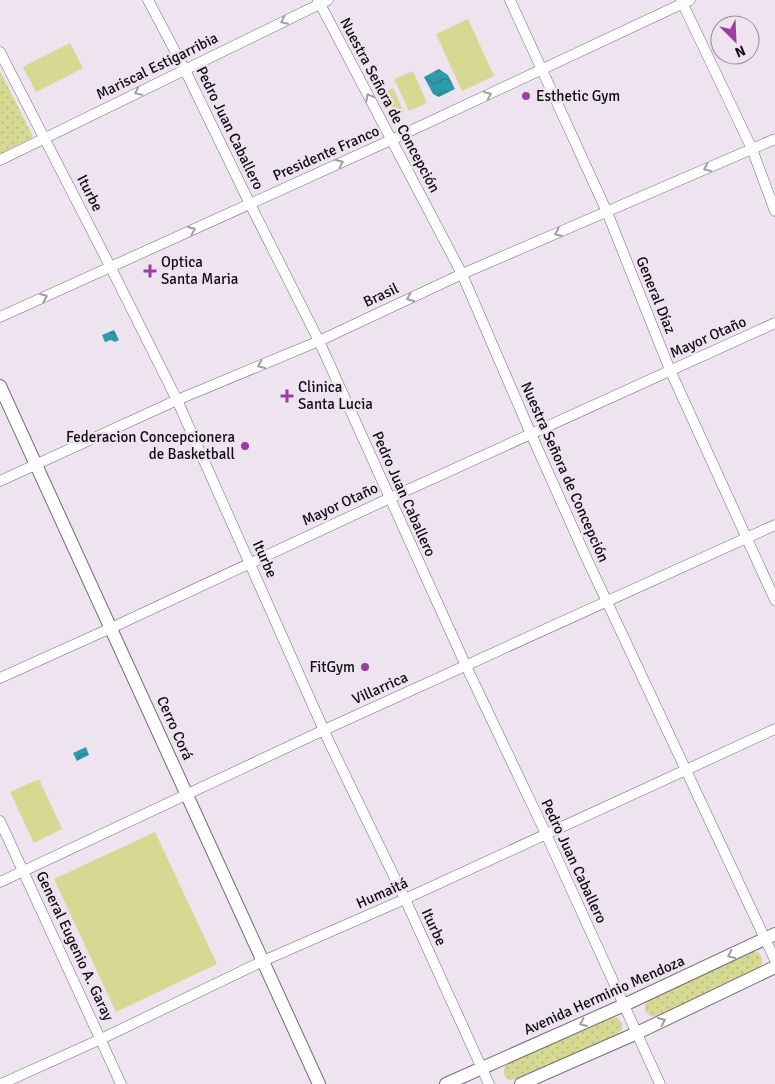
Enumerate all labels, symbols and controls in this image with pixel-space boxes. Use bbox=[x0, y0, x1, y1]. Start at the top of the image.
street label: Nuestra Señora de Concepción bbox=[336, 14, 444, 196]
one-way arrow bbox=[280, 15, 289, 25]
north arrow bbox=[710, 15, 760, 65]
street label: Mariscal Estigarribia bbox=[93, 29, 221, 103]
text: N bbox=[732, 42, 748, 61]
street label: Pedro Juan Caballero bbox=[192, 63, 268, 193]
one-way arrow bbox=[134, 86, 143, 97]
place label: Esthetic Gym bbox=[536, 87, 620, 105]
one-way arrow bbox=[483, 90, 492, 101]
marker: Esthetic Gym bbox=[520, 90, 532, 102]
one-way arrow bbox=[365, 93, 375, 102]
street label: Presidente Franco bbox=[270, 121, 382, 185]
one-way arrow bbox=[335, 159, 344, 169]
one-way arrow bbox=[703, 162, 712, 173]
street label: Iturbe bbox=[73, 172, 107, 214]
one-way arrow bbox=[187, 226, 196, 237]
one-way arrow bbox=[554, 226, 563, 237]
place label: Optica Santa Maria bbox=[161, 253, 238, 288]
street label: General Díaz bbox=[632, 254, 680, 336]
marker: Optica Santa Maria bbox=[143, 264, 157, 278]
street label: Brasil bbox=[360, 279, 402, 311]
one-way arrow bbox=[406, 292, 415, 302]
one-way arrow bbox=[39, 293, 48, 304]
street label: Mayor Otaño bbox=[667, 312, 749, 362]
one-way arrow bbox=[257, 358, 266, 369]
place label: Clinica Santa Lucia bbox=[298, 378, 373, 413]
street label: Nuestra Señora de Concepción bbox=[517, 379, 613, 565]
marker: Clinica Santa Lucia bbox=[280, 389, 294, 403]
place label: Federacion Concepcionera de Basketball bbox=[66, 428, 235, 463]
street label: Pedro Juan Caballero bbox=[368, 429, 440, 560]
marker: Federacion Concepcionera de Basketball bbox=[239, 440, 251, 452]
street label: Mayor Otaño bbox=[299, 478, 381, 529]
street label: Iturbe bbox=[249, 538, 281, 580]
place label: FitGym bbox=[309, 658, 355, 676]
marker: FitGym bbox=[359, 661, 371, 673]
street label: Villarrica bbox=[349, 668, 411, 708]
street label: Cerro Corá bbox=[153, 693, 197, 763]
street label: Pedro Juan Caballero bbox=[537, 796, 611, 926]
street label: General Eugenio A. Garay bbox=[32, 868, 118, 1024]
street label: Humaitá bbox=[353, 874, 411, 912]
street label: Iturbe bbox=[418, 906, 450, 948]
one-way arrow bbox=[727, 949, 736, 959]
street label: Avenida Herminio Mendoza bbox=[521, 951, 687, 1039]
one-way arrow bbox=[579, 1016, 588, 1027]
one-way arrow bbox=[657, 1017, 666, 1028]

